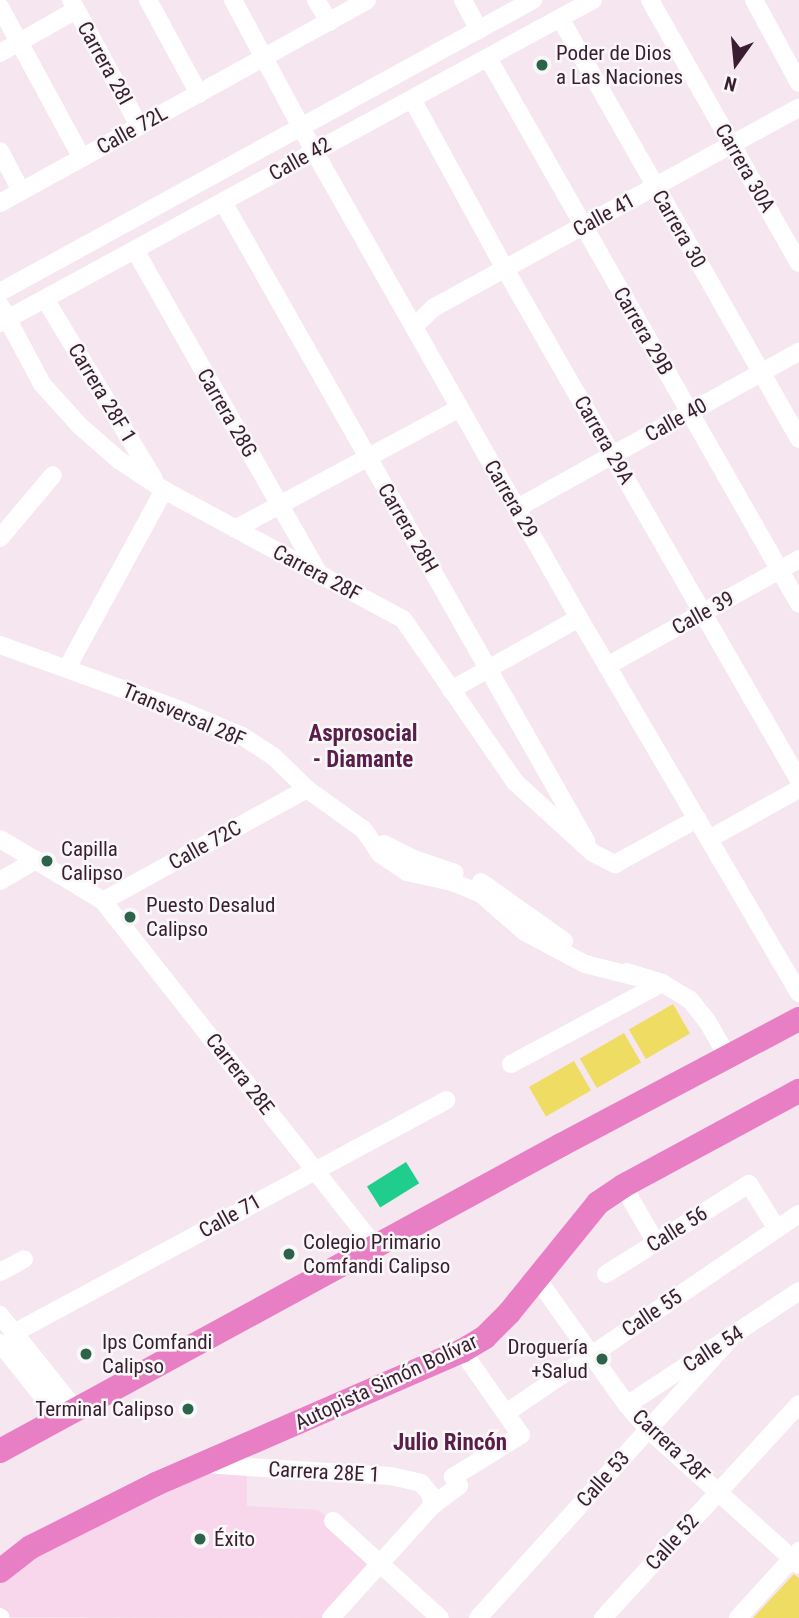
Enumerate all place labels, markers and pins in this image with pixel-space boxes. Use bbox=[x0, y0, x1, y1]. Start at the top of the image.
place label: Poder de Dios a Las Naciones bbox=[556, 40, 683, 90]
marker: Poder de Dios a Las Naciones bbox=[534, 57, 550, 73]
place label: Capilla Calipso bbox=[61, 836, 123, 886]
marker: Capilla Calipso bbox=[39, 853, 55, 869]
place label: Puesto Desalud Calipso bbox=[146, 892, 275, 942]
marker: Puesto Desalud Calipso bbox=[120, 907, 140, 927]
place label: Colegio Primario Comfandi Calipso bbox=[303, 1229, 450, 1279]
marker: Colegio Primario Comfandi Calipso bbox=[281, 1246, 297, 1262]
place label: Ips Comfandi Calipso bbox=[102, 1329, 212, 1379]
place label: Droguería +Salud bbox=[508, 1334, 588, 1384]
marker: Ips Comfandi Calipso bbox=[76, 1344, 96, 1364]
marker: Droguería +Salud bbox=[594, 1351, 610, 1367]
place label: Terminal Calipso bbox=[35, 1396, 174, 1422]
marker: Terminal Calipso bbox=[180, 1401, 196, 1417]
place label: Éxito bbox=[214, 1526, 255, 1552]
marker: Éxito bbox=[192, 1531, 208, 1547]

